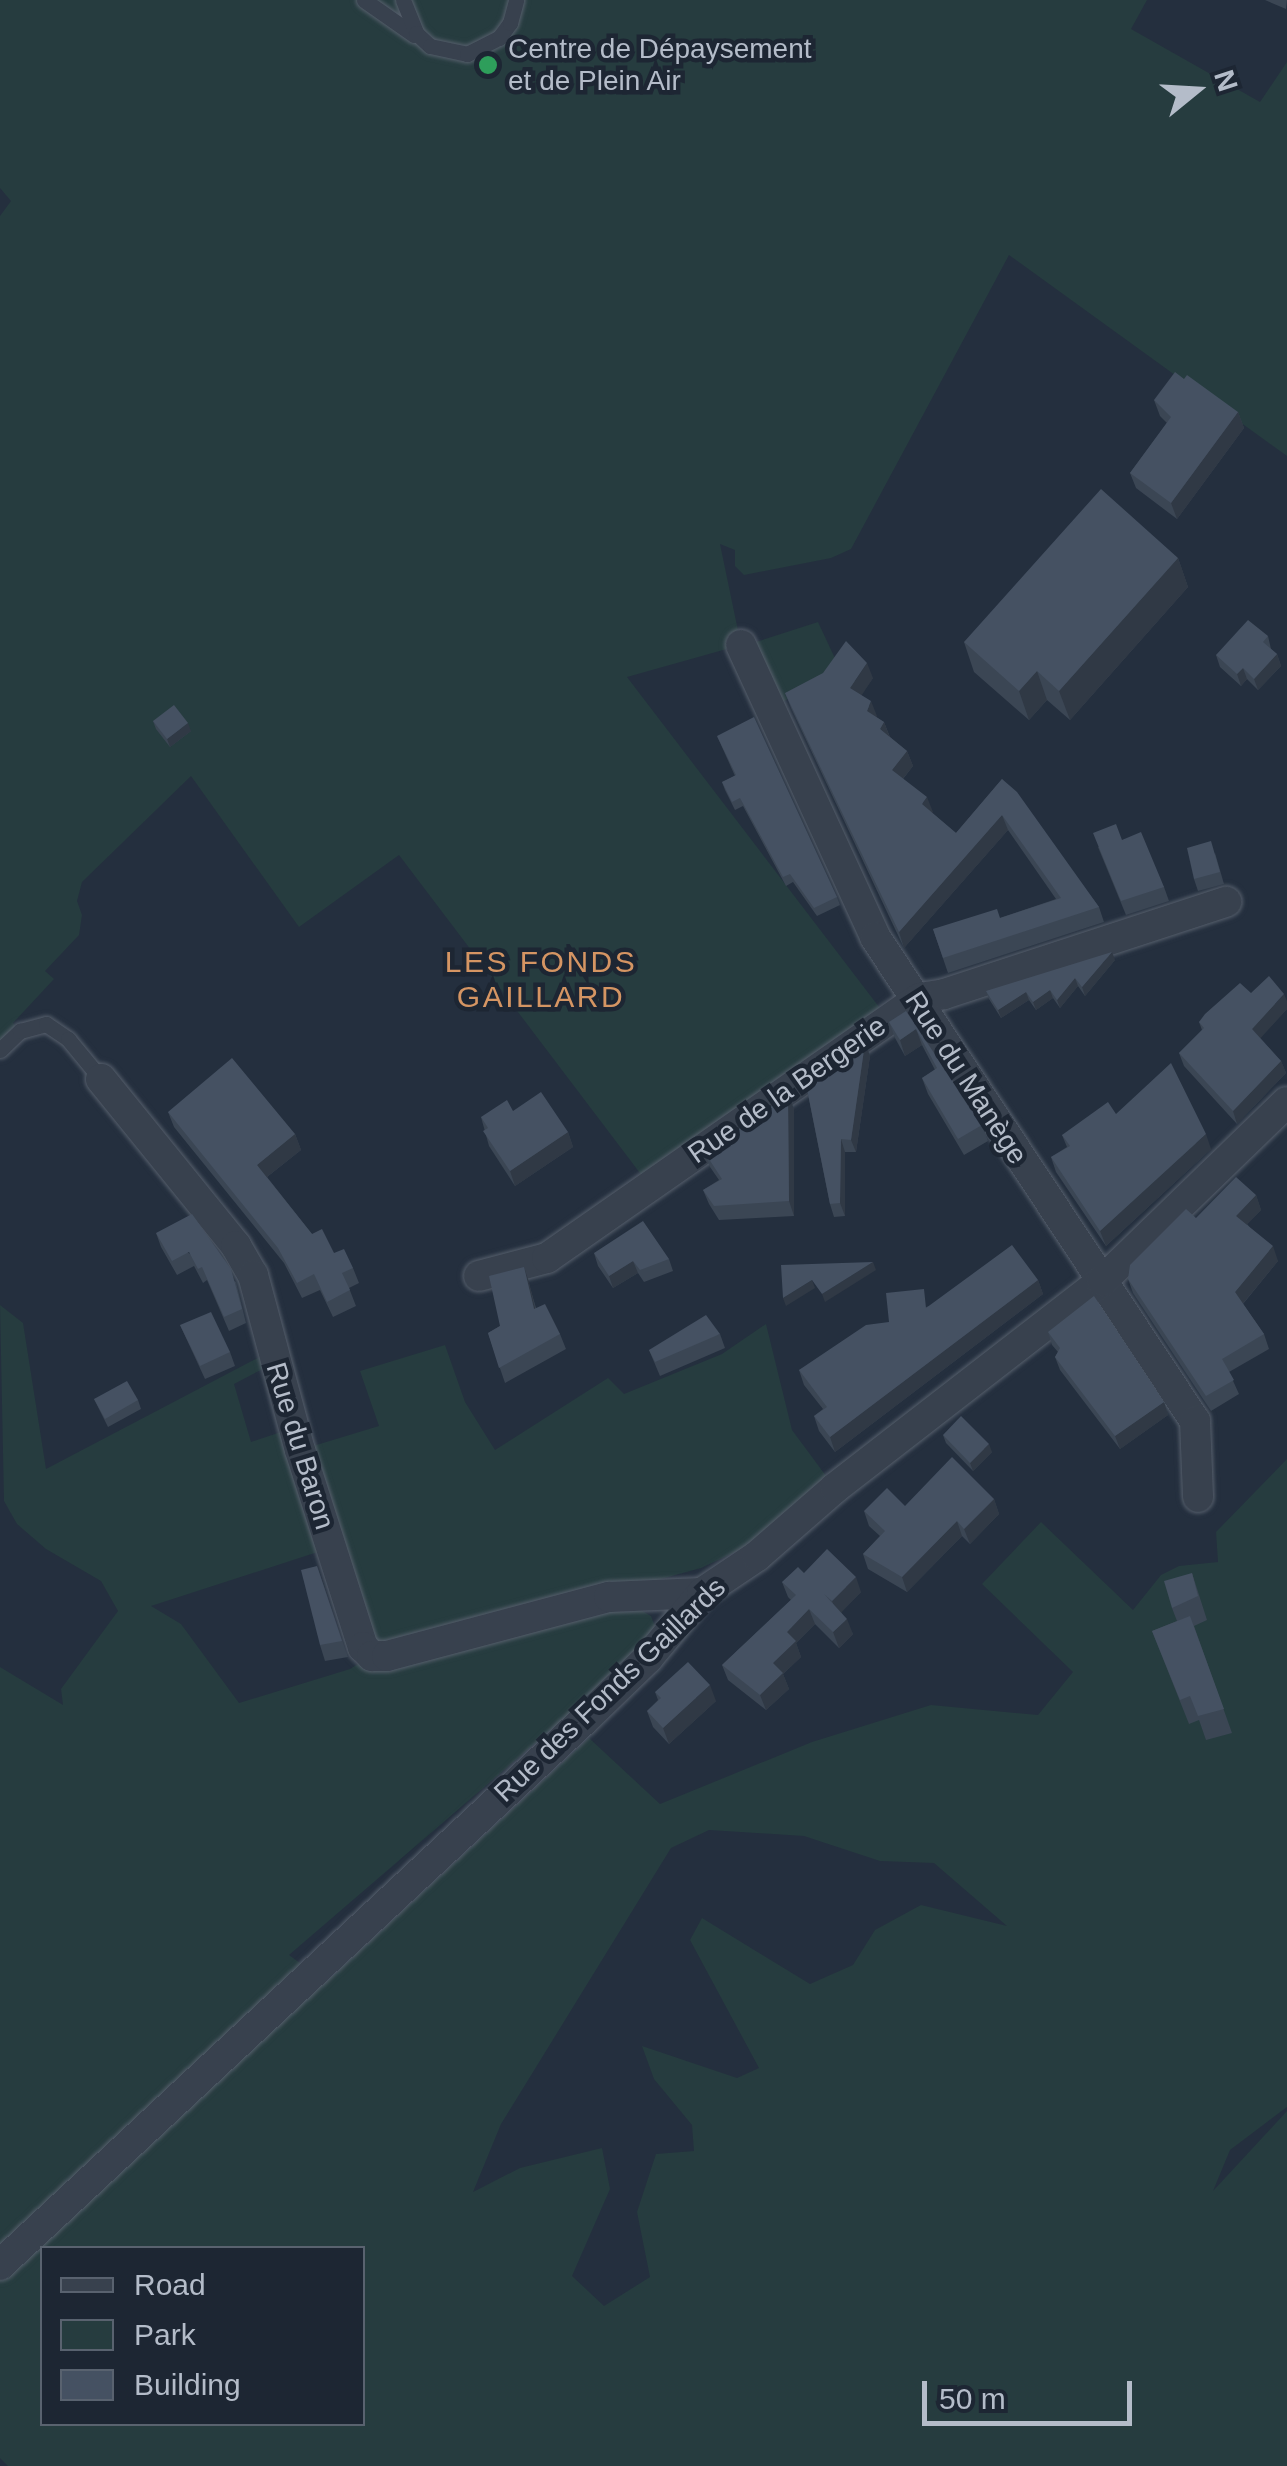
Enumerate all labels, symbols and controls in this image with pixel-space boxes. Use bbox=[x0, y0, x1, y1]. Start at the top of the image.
place label: Centre de Dépaysement et de Plein Air bbox=[508, 32, 812, 98]
north arrow bbox=[1147, 40, 1247, 140]
marker: Centre de Dépaysement et de Plein Air bbox=[477, 54, 499, 76]
text: N bbox=[1208, 66, 1244, 95]
district label: LES FONDS GAILLARD bbox=[445, 944, 637, 1014]
street label: Rue du Manège bbox=[898, 985, 1034, 1171]
street label: Rue de la Bergerie bbox=[682, 1009, 892, 1171]
street label: Rue du Baron bbox=[259, 1358, 341, 1534]
street label: Rue des Fonds Gaillards bbox=[487, 1571, 733, 1809]
legend bbox=[40, 2246, 365, 2426]
text: Road bbox=[134, 2268, 206, 2301]
text: Park bbox=[134, 2318, 196, 2351]
scale bar bbox=[927, 2361, 1137, 2423]
text: Building bbox=[134, 2368, 241, 2401]
text: 50 m bbox=[939, 2382, 1006, 2415]

